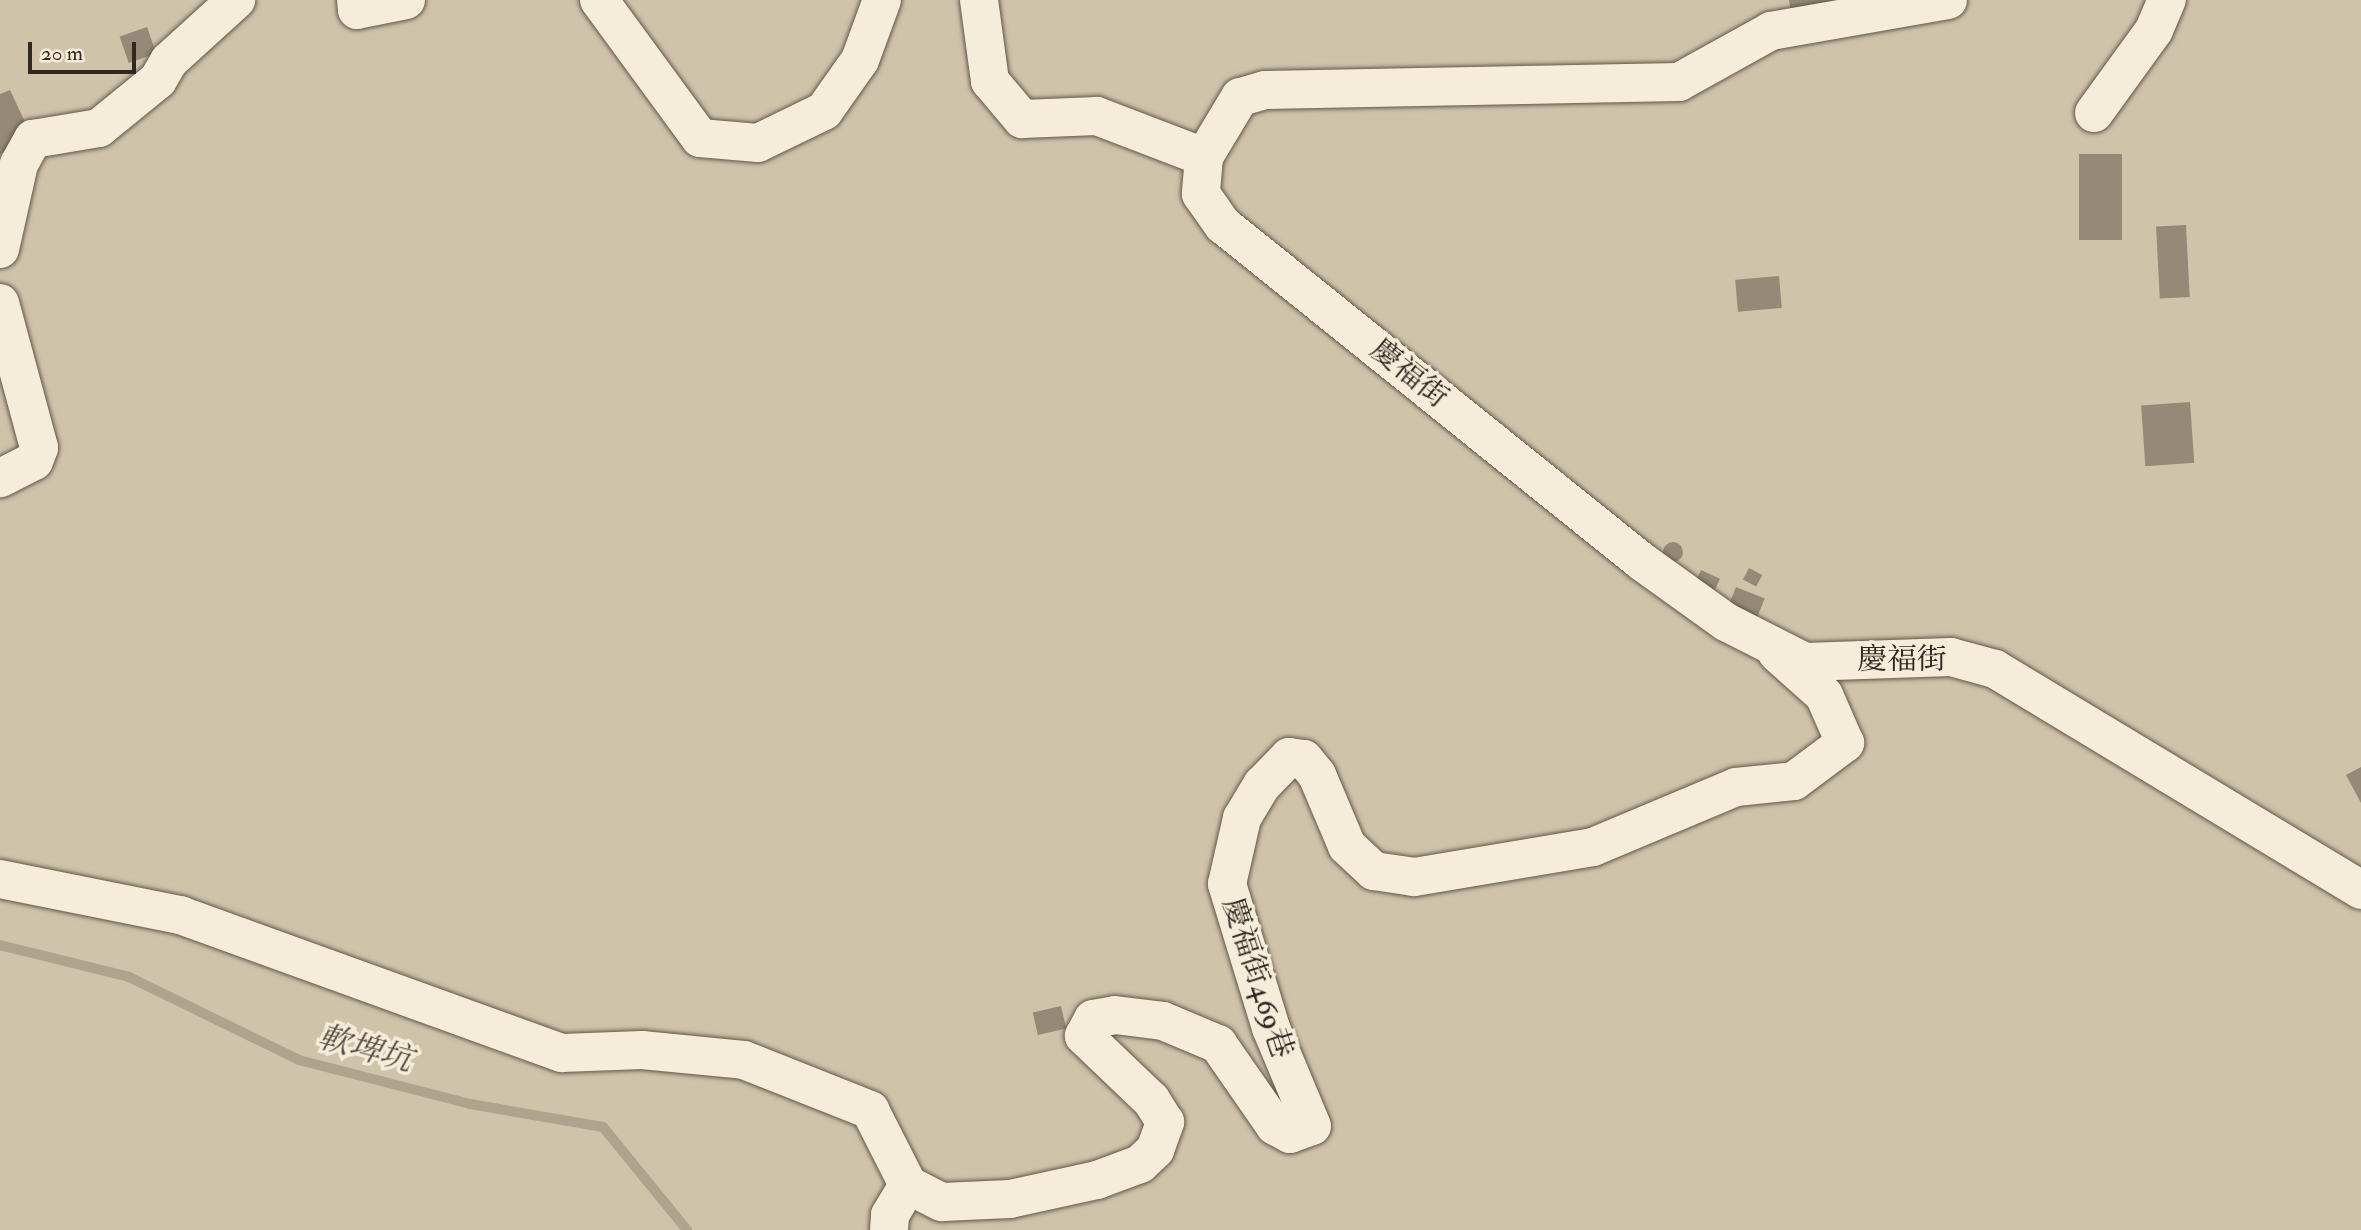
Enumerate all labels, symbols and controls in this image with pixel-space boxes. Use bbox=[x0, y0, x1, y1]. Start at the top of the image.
scale bar bbox=[32, 28, 140, 72]
text: 20 m bbox=[41, 40, 83, 67]
street label: 慶福街 bbox=[1363, 332, 1455, 416]
street label: 慶福街 bbox=[1857, 642, 1947, 678]
street label: 慶福街469巷 bbox=[1214, 893, 1300, 1063]
water label: 軟埤坑 bbox=[314, 1018, 416, 1080]

